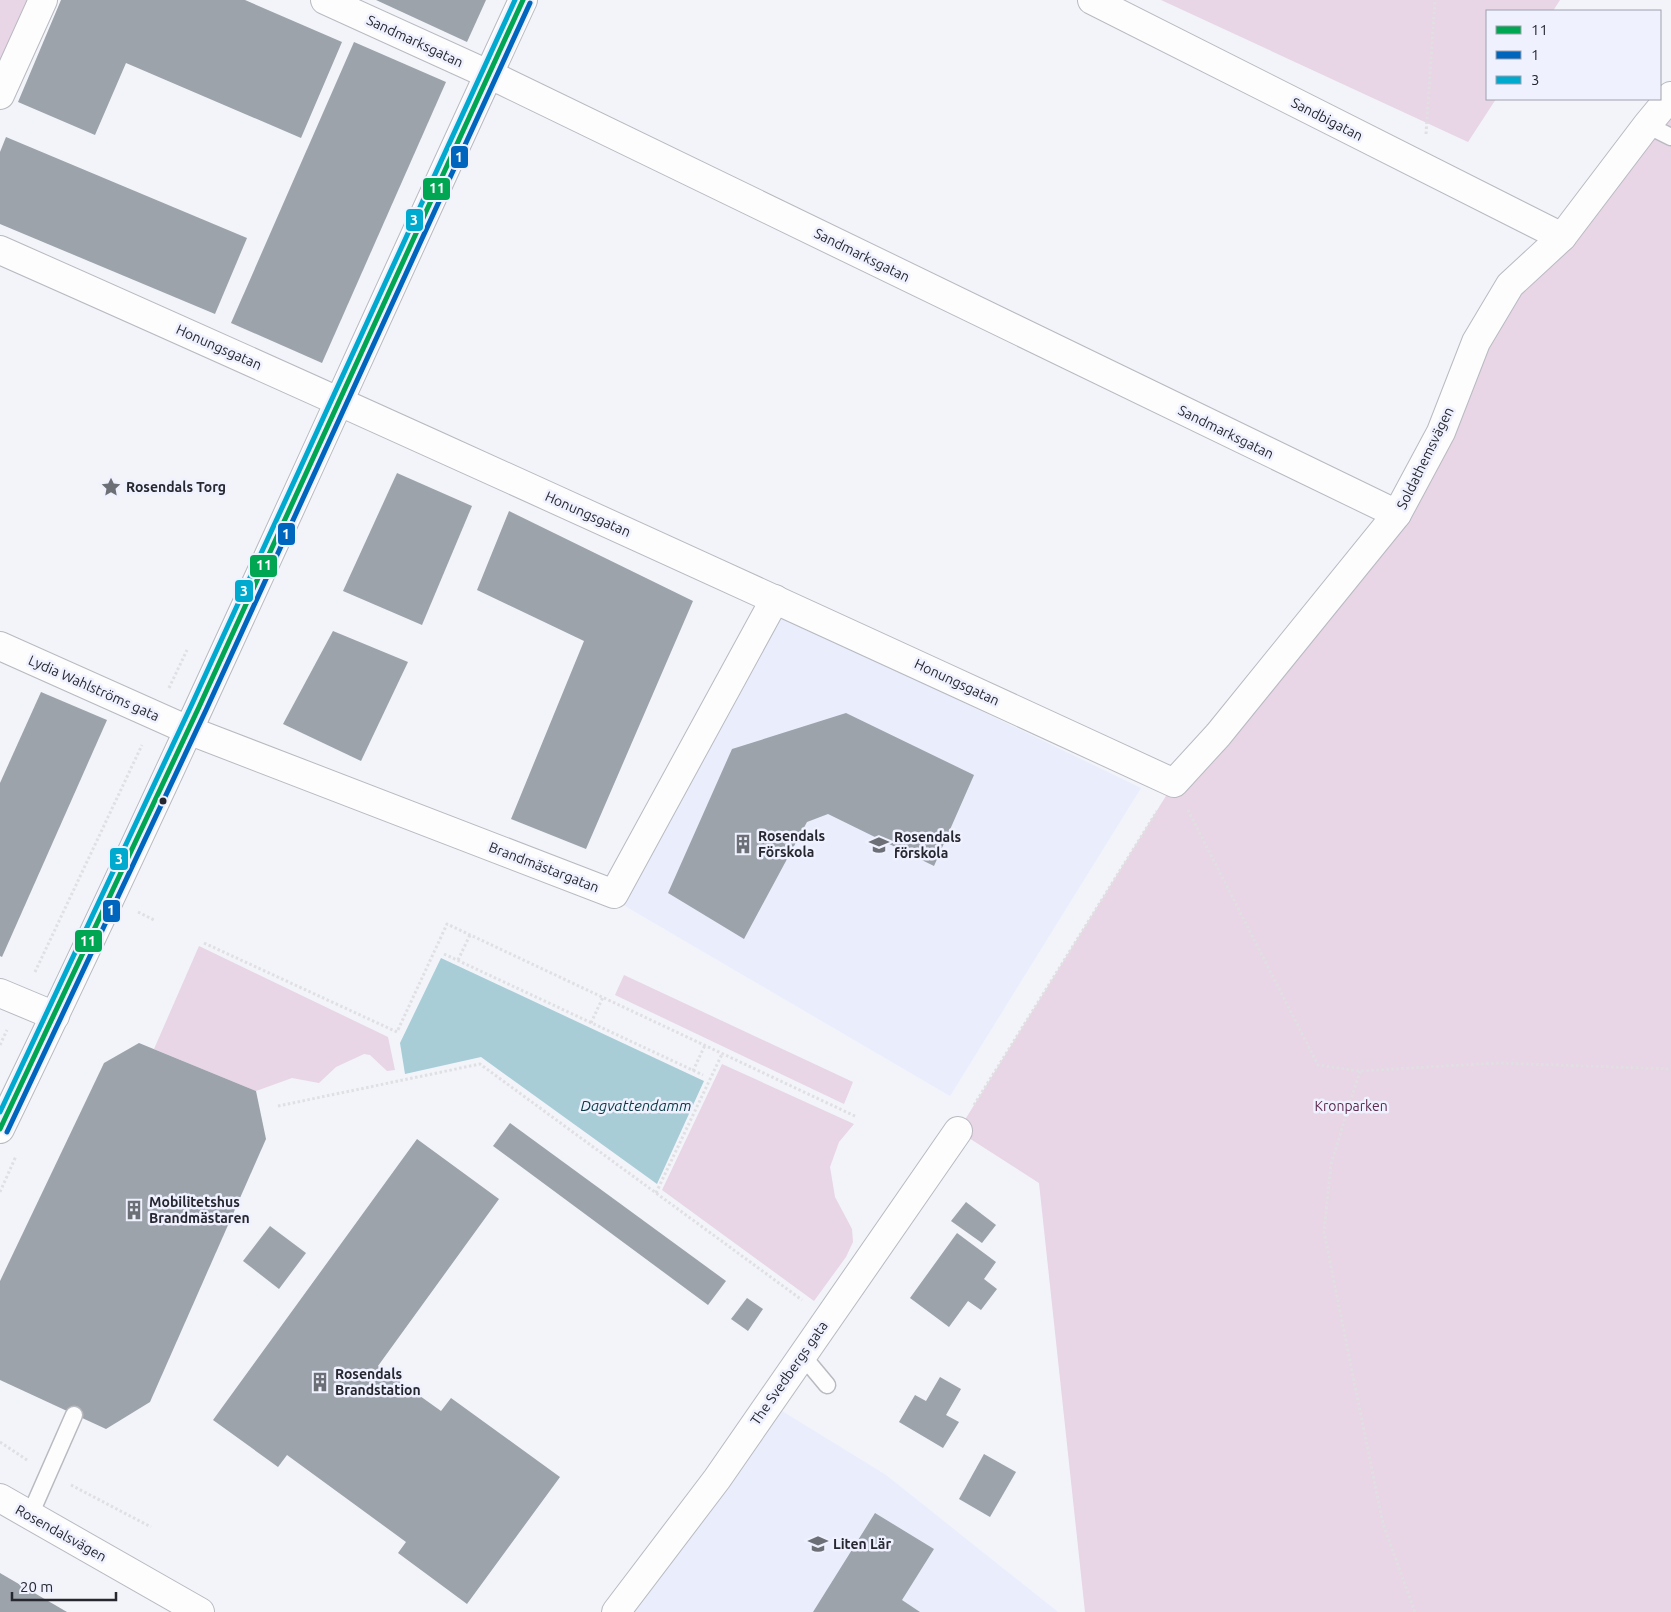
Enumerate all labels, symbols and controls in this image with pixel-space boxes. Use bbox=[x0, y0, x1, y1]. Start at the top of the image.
legend bbox=[1486, 10, 1661, 100]
street label: Sandmarksgatan bbox=[364, 12, 466, 70]
text: 11 bbox=[1531, 21, 1548, 38]
text: 1 bbox=[1531, 46, 1539, 63]
text: 3 bbox=[1531, 71, 1539, 88]
street label: Sandbigatan bbox=[1289, 94, 1365, 144]
line badge: 1 bbox=[450, 145, 469, 169]
text: 1 bbox=[455, 149, 463, 165]
line badge: 11 bbox=[422, 177, 451, 201]
text: 11 bbox=[429, 180, 445, 196]
line badge: 3 bbox=[405, 208, 424, 232]
text: 3 bbox=[410, 212, 418, 228]
street label: Sandmarksgatan bbox=[812, 225, 912, 285]
street label: Honungsgatan bbox=[174, 321, 264, 373]
street label: Sandmarksgatan bbox=[1176, 402, 1276, 462]
street label: Soldathemsvägen bbox=[1393, 404, 1457, 512]
place icon: Rosendals Torg bbox=[100, 476, 122, 498]
place label: Rosendals Torg bbox=[126, 479, 226, 495]
street label: Honungsgatan bbox=[543, 488, 633, 540]
line badge: 1 bbox=[277, 522, 296, 546]
text: 1 bbox=[282, 526, 290, 542]
line badge: 11 bbox=[249, 554, 278, 578]
text: 11 bbox=[256, 557, 272, 573]
line badge: 3 bbox=[234, 579, 254, 603]
text: 3 bbox=[240, 583, 248, 599]
street label: Lydia Wahlströms gata bbox=[26, 652, 162, 724]
street label: Honungsgatan bbox=[912, 655, 1002, 709]
unlabelled marker bbox=[158, 796, 168, 806]
place label: Rosendals Förskola bbox=[758, 828, 825, 860]
place label: Rosendals förskola bbox=[894, 829, 961, 861]
building icon: Rosendals Förskola bbox=[732, 833, 754, 855]
school or university icon: Rosendals förskola bbox=[868, 834, 890, 856]
street label: Brandmästargatan bbox=[487, 839, 601, 895]
line badge: 3 bbox=[109, 847, 129, 871]
text: 3 bbox=[115, 851, 123, 867]
line badge: 1 bbox=[102, 899, 121, 923]
text: 1 bbox=[107, 902, 115, 918]
line badge: 11 bbox=[74, 929, 103, 953]
text: 11 bbox=[80, 933, 96, 949]
water label: Dagvattendamm bbox=[580, 1097, 692, 1114]
park label: Kronparken bbox=[1314, 1098, 1388, 1114]
place label: Mobilitetshus Brandmästaren bbox=[149, 1194, 250, 1226]
building icon: Mobilitetshus Brandmästaren bbox=[123, 1199, 145, 1221]
street label: The Svedbergs gata bbox=[747, 1318, 831, 1428]
place label: Rosendals Brandstation bbox=[335, 1366, 421, 1398]
building icon: Rosendals Brandstation bbox=[309, 1371, 331, 1393]
street label: Rosendalsvägen bbox=[13, 1501, 109, 1565]
school or university icon: Liten Lär bbox=[807, 1533, 829, 1555]
place label: Liten Lär bbox=[833, 1536, 891, 1552]
scale bar bbox=[12, 1570, 116, 1602]
text: 20 m bbox=[20, 1578, 53, 1595]

